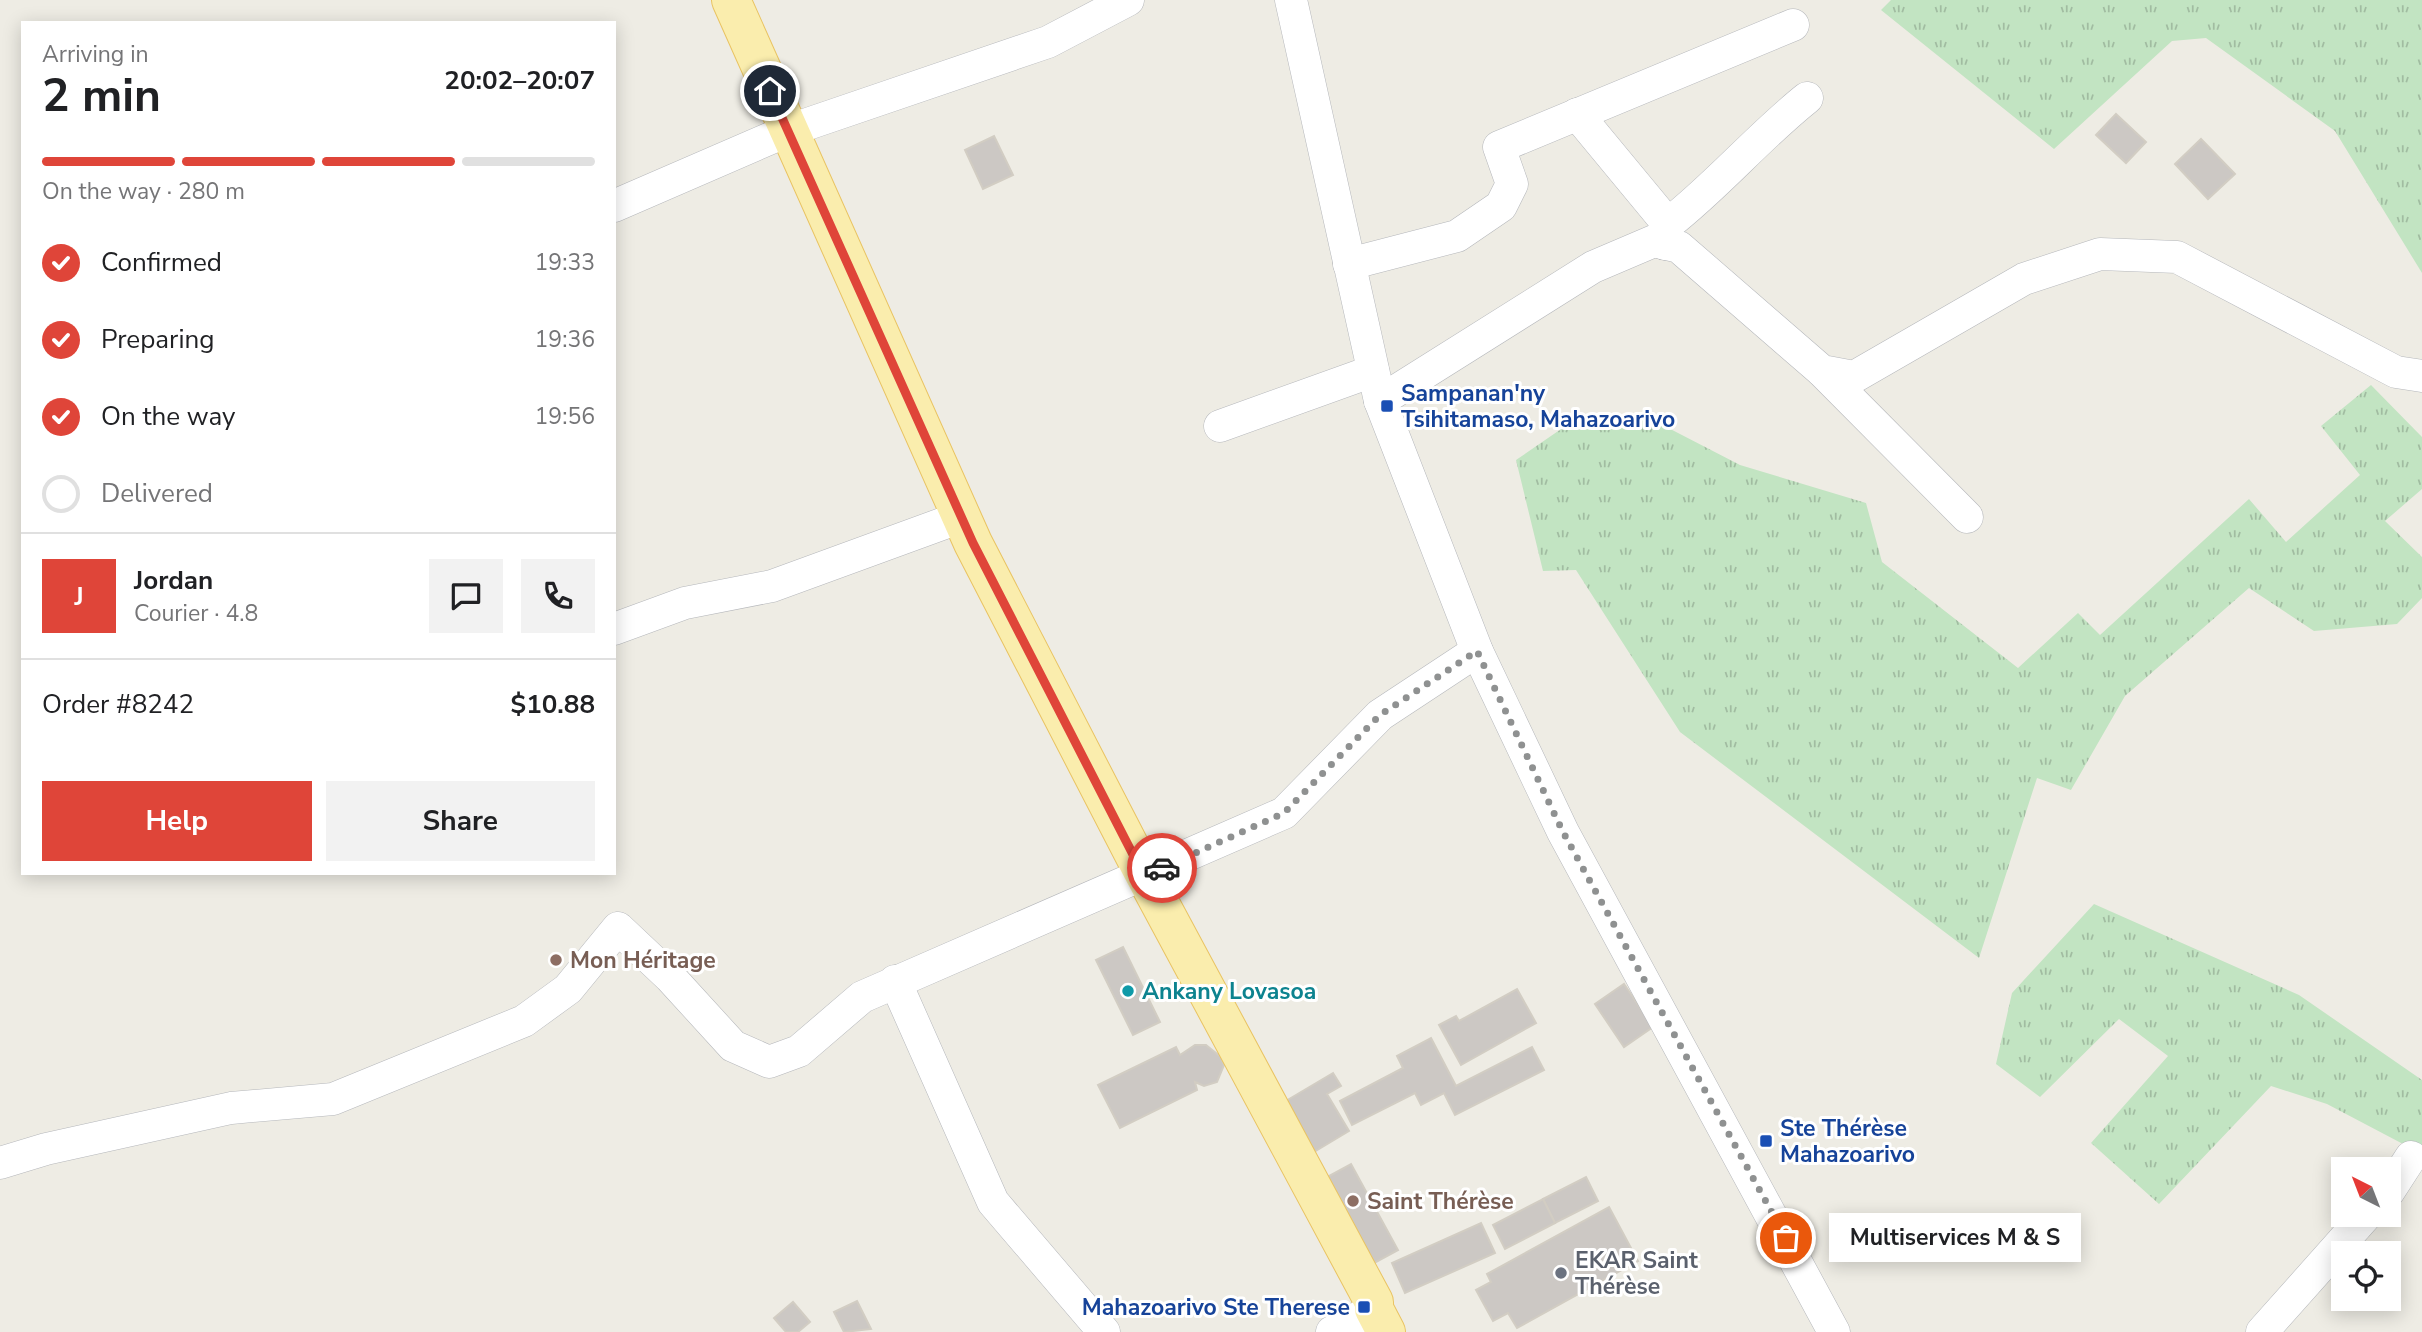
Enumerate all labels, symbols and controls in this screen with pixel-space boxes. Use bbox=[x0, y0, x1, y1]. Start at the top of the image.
text: Arriving in bbox=[42, 39, 149, 70]
pin bbox=[740, 61, 800, 121]
text: 20:02–20:07 bbox=[444, 63, 595, 98]
text: 2 min bbox=[42, 64, 161, 127]
icon: home bbox=[751, 72, 789, 110]
text: On the way · 280 m bbox=[42, 176, 245, 207]
icon: check bbox=[42, 244, 80, 282]
text: Confirmed bbox=[101, 245, 222, 280]
text: 19:33 bbox=[535, 247, 595, 278]
icon: check bbox=[42, 321, 80, 359]
text: Preparing bbox=[101, 322, 214, 357]
text: 19:36 bbox=[535, 324, 595, 355]
place label: Sampanan'ny Tsihitamaso, Mahazoarivo bbox=[1401, 378, 1675, 435]
icon: check bbox=[42, 398, 80, 436]
marker: Sampanan'ny Tsihitamaso, Mahazoarivo bbox=[1379, 398, 1395, 414]
text: On the way bbox=[101, 399, 235, 434]
text: 19:56 bbox=[535, 401, 595, 432]
text: Delivered bbox=[101, 476, 213, 511]
button: chat bbox=[429, 559, 503, 633]
button: phone bbox=[521, 559, 595, 633]
text: Jordan bbox=[134, 563, 213, 598]
text: J bbox=[74, 579, 84, 614]
text: Courier · 4.8 bbox=[134, 598, 258, 629]
text: Order #8242 bbox=[42, 687, 194, 722]
text: $10.88 bbox=[511, 687, 595, 722]
button: Help bbox=[42, 781, 312, 861]
button: Share bbox=[326, 781, 595, 861]
courier bbox=[1127, 833, 1197, 903]
icon: car bbox=[1143, 849, 1181, 887]
place label: Mon Héritage bbox=[570, 945, 716, 976]
marker: Mon Héritage bbox=[548, 952, 564, 968]
place label: Ankany Lovasoa bbox=[1142, 976, 1316, 1007]
marker: Ankany Lovasoa bbox=[1120, 983, 1136, 999]
place label: Ste Thérèse Mahazoarivo bbox=[1780, 1113, 1915, 1170]
marker: Ste Thérèse Mahazoarivo bbox=[1758, 1133, 1774, 1149]
north arrow bbox=[2331, 1157, 2401, 1227]
map controls bbox=[2331, 1157, 2401, 1311]
place label: Saint Thérèse bbox=[1367, 1186, 1514, 1217]
marker: Saint Thérèse bbox=[1345, 1193, 1361, 1209]
pin bbox=[1756, 1208, 1816, 1268]
callout: Multiservices M & S bbox=[1828, 1214, 2080, 1262]
icon: bag bbox=[1767, 1219, 1805, 1257]
text: Multiservices M & S bbox=[1850, 1222, 2060, 1253]
button: locate bbox=[2331, 1241, 2401, 1311]
place label: EKAR Saint Thérèse bbox=[1575, 1245, 1698, 1302]
marker: EKAR Saint Thérèse bbox=[1553, 1265, 1569, 1281]
place label: Mahazoarivo Ste Therese bbox=[1082, 1292, 1350, 1323]
marker: Mahazoarivo Ste Therese bbox=[1356, 1299, 1372, 1315]

